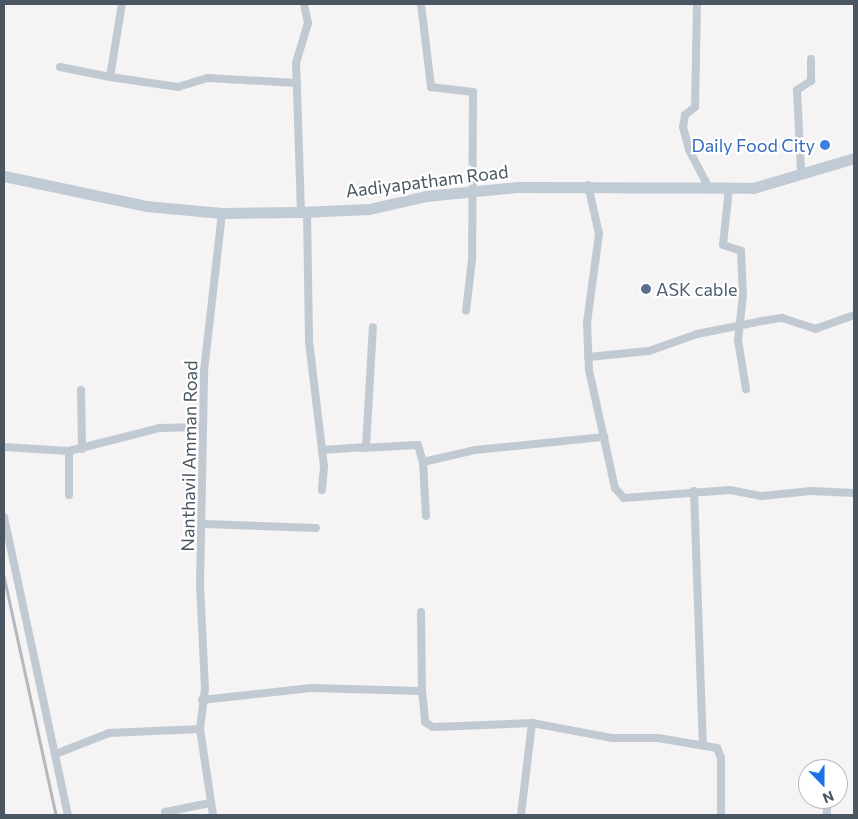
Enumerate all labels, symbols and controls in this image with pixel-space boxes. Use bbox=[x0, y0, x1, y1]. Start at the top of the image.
place label: Daily Food City bbox=[691, 134, 815, 156]
marker: Daily Food City bbox=[819, 139, 831, 151]
street label: Aadiyapatham Road bbox=[345, 160, 509, 202]
place label: ASK cable bbox=[656, 278, 738, 300]
marker: ASK cable bbox=[640, 283, 652, 295]
street label: Nanthavil Amman Road bbox=[177, 360, 201, 552]
north arrow bbox=[798, 759, 848, 809]
text: N bbox=[820, 788, 836, 807]

